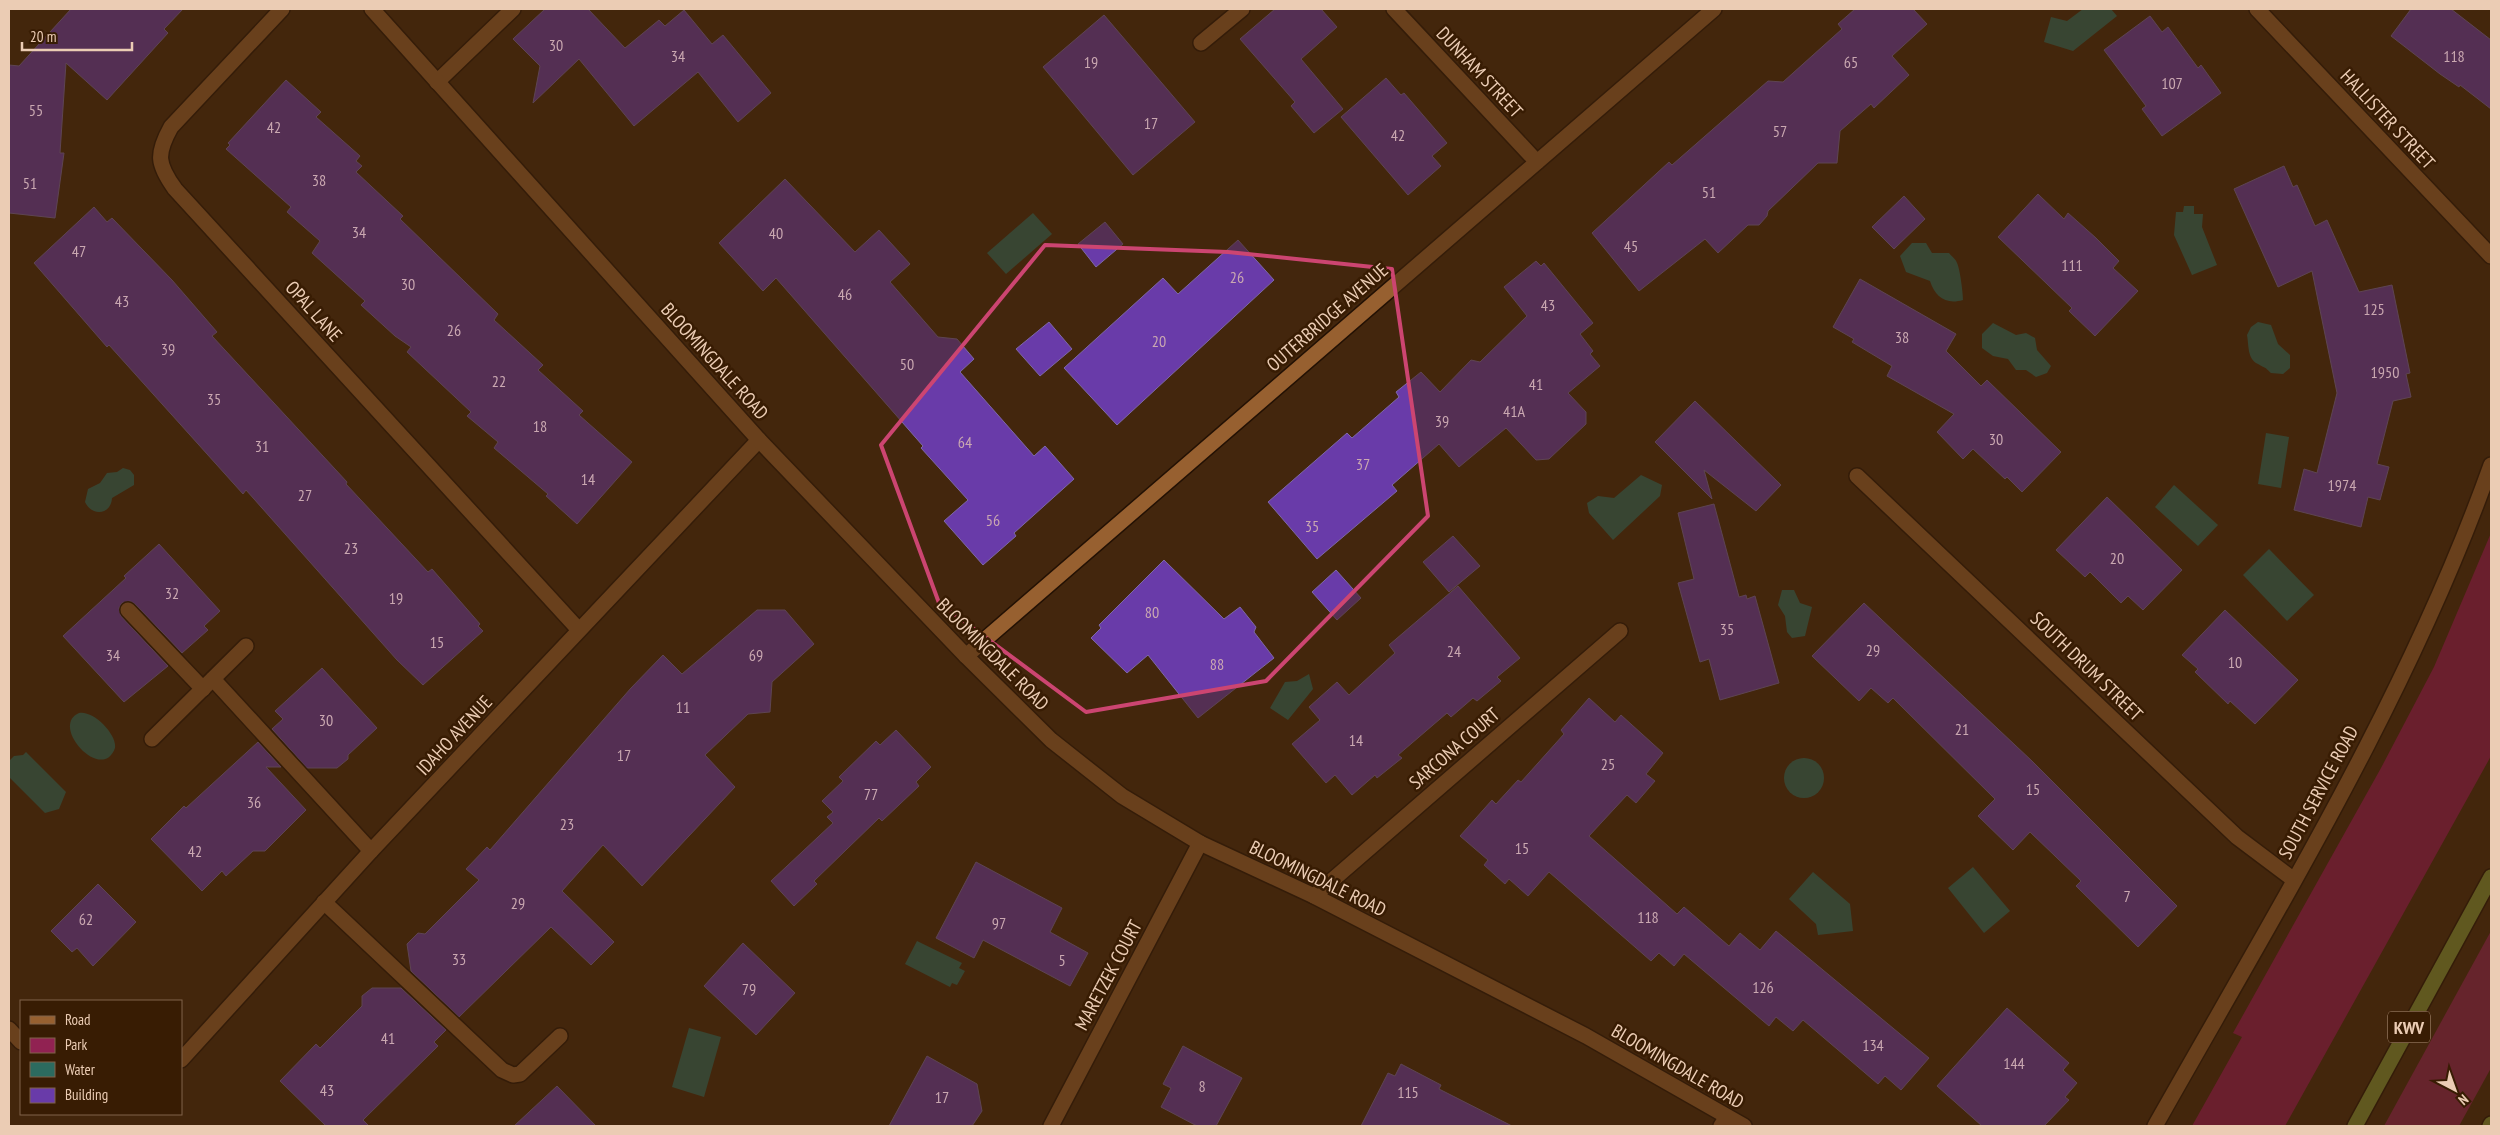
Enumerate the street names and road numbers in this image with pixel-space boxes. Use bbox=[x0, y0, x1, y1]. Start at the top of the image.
street label: DUNHAM STREET bbox=[1432, 21, 1529, 123]
street label: HALLISTER STREET bbox=[2336, 64, 2441, 174]
street label: OUTERBRIDGE AVENUE bbox=[1261, 258, 1393, 376]
street label: OPAL LANE bbox=[280, 276, 348, 346]
street label: BLOOMINGDALE ROAD bbox=[656, 298, 774, 424]
street label: BLOOMINGDALE ROAD bbox=[932, 593, 1054, 715]
street label: SOUTH DRUM STREET bbox=[2026, 606, 2149, 726]
street label: IDAHO AVENUE bbox=[411, 690, 497, 780]
street label: SARCONA COURT bbox=[1404, 702, 1505, 794]
street label: SOUTH SERVICE ROAD bbox=[2273, 721, 2363, 863]
street label: BLOOMINGDALE ROAD bbox=[1246, 835, 1390, 921]
street label: MARETZEK COURT bbox=[1069, 915, 1147, 1034]
road number: KWV bbox=[2388, 1012, 2430, 1042]
street label: BLOOMINGDALE ROAD bbox=[1608, 1018, 1749, 1114]

